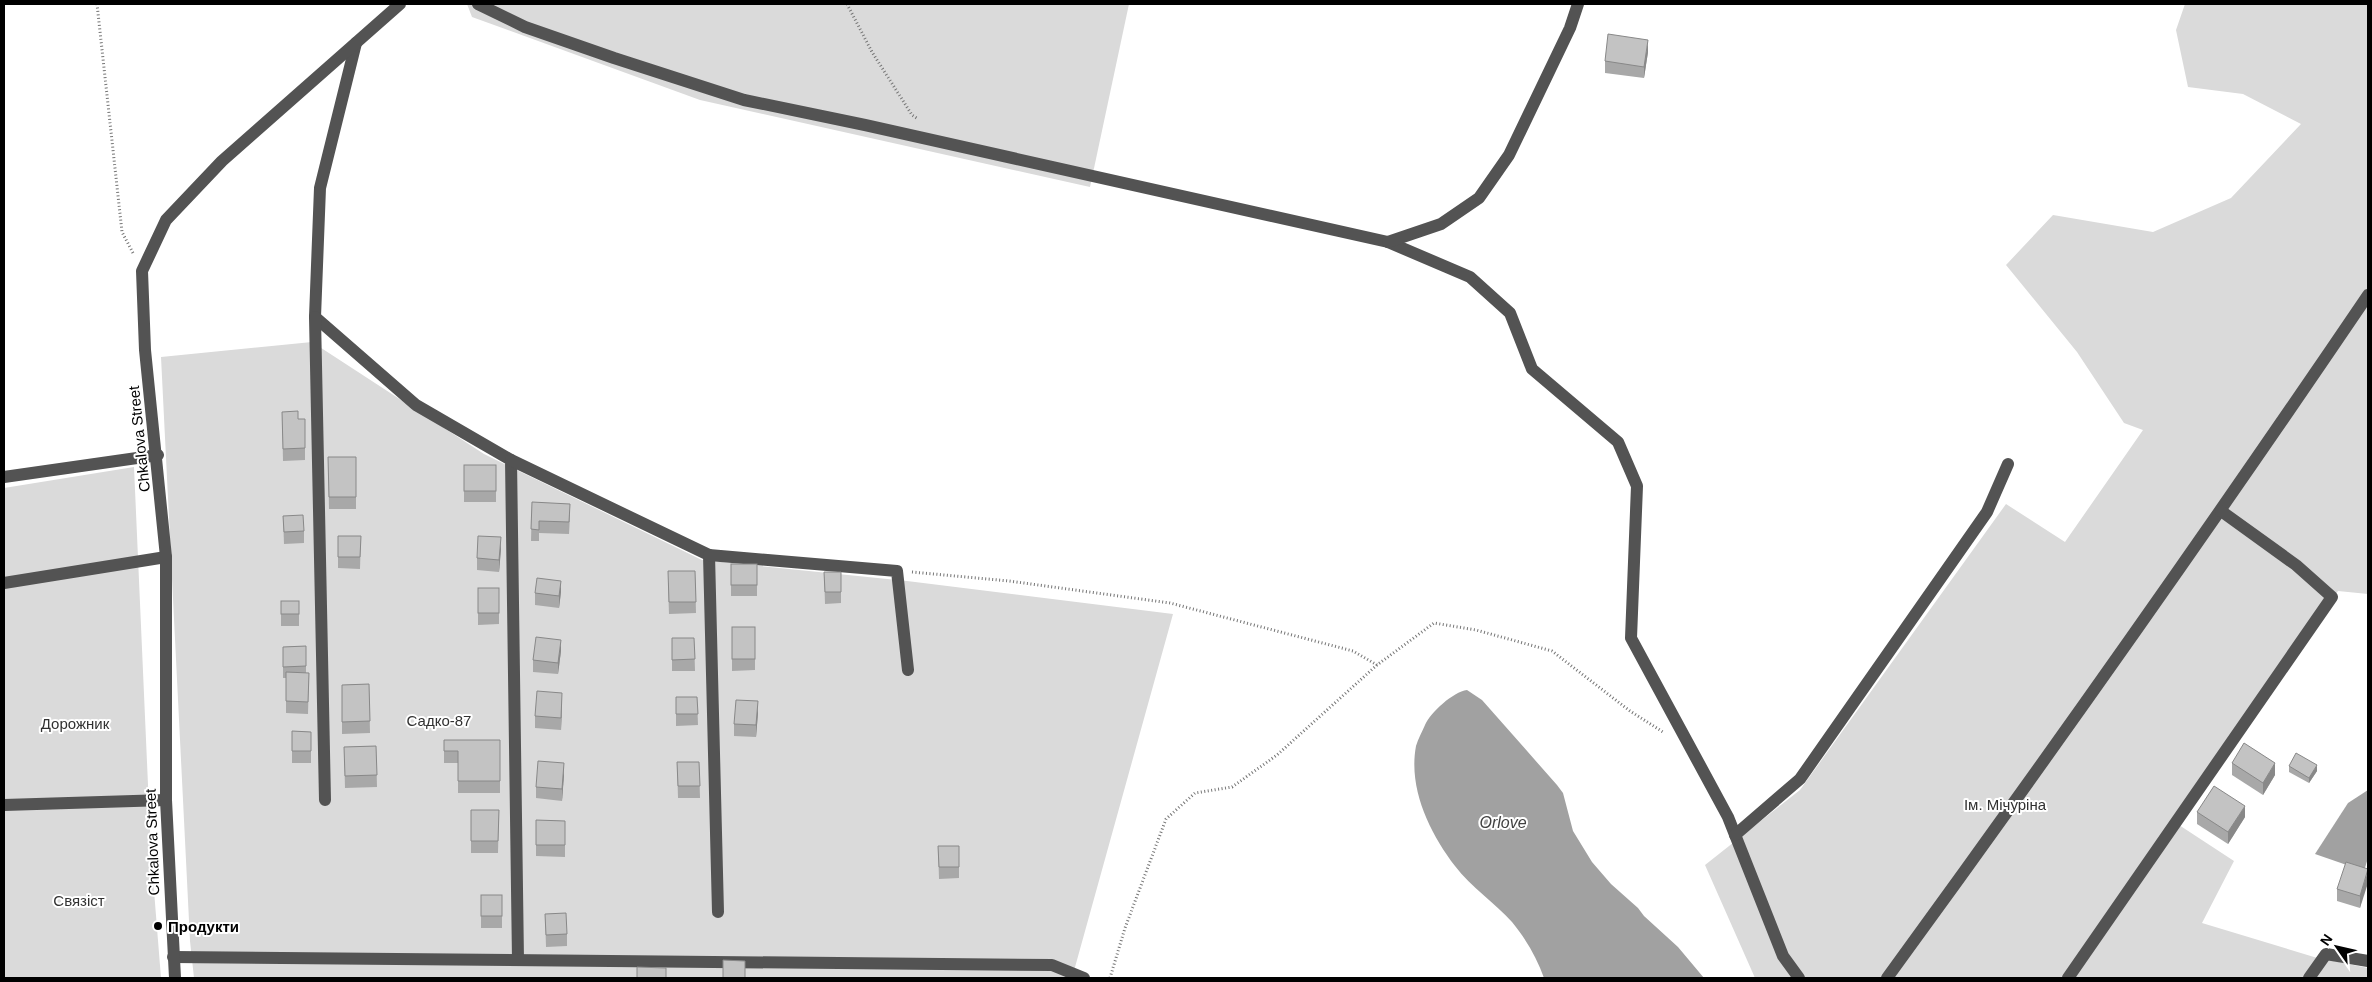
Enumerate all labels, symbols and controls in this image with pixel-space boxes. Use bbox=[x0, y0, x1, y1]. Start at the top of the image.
street label: Chkalova Street bbox=[125, 384, 153, 493]
park label: Садко-87 bbox=[407, 712, 471, 729]
park label: Дорожник bbox=[41, 715, 110, 732]
street label: Chkalova Street bbox=[142, 788, 162, 896]
park label: Ім. Мічуріна bbox=[1964, 796, 2047, 813]
water label: Orlove bbox=[1479, 814, 1527, 831]
park label: Связіст bbox=[53, 892, 105, 909]
place label: Продукти bbox=[168, 918, 239, 935]
marker: Продукти bbox=[152, 920, 164, 932]
north arrow bbox=[2312, 922, 2362, 972]
text: N bbox=[2317, 931, 2336, 948]

